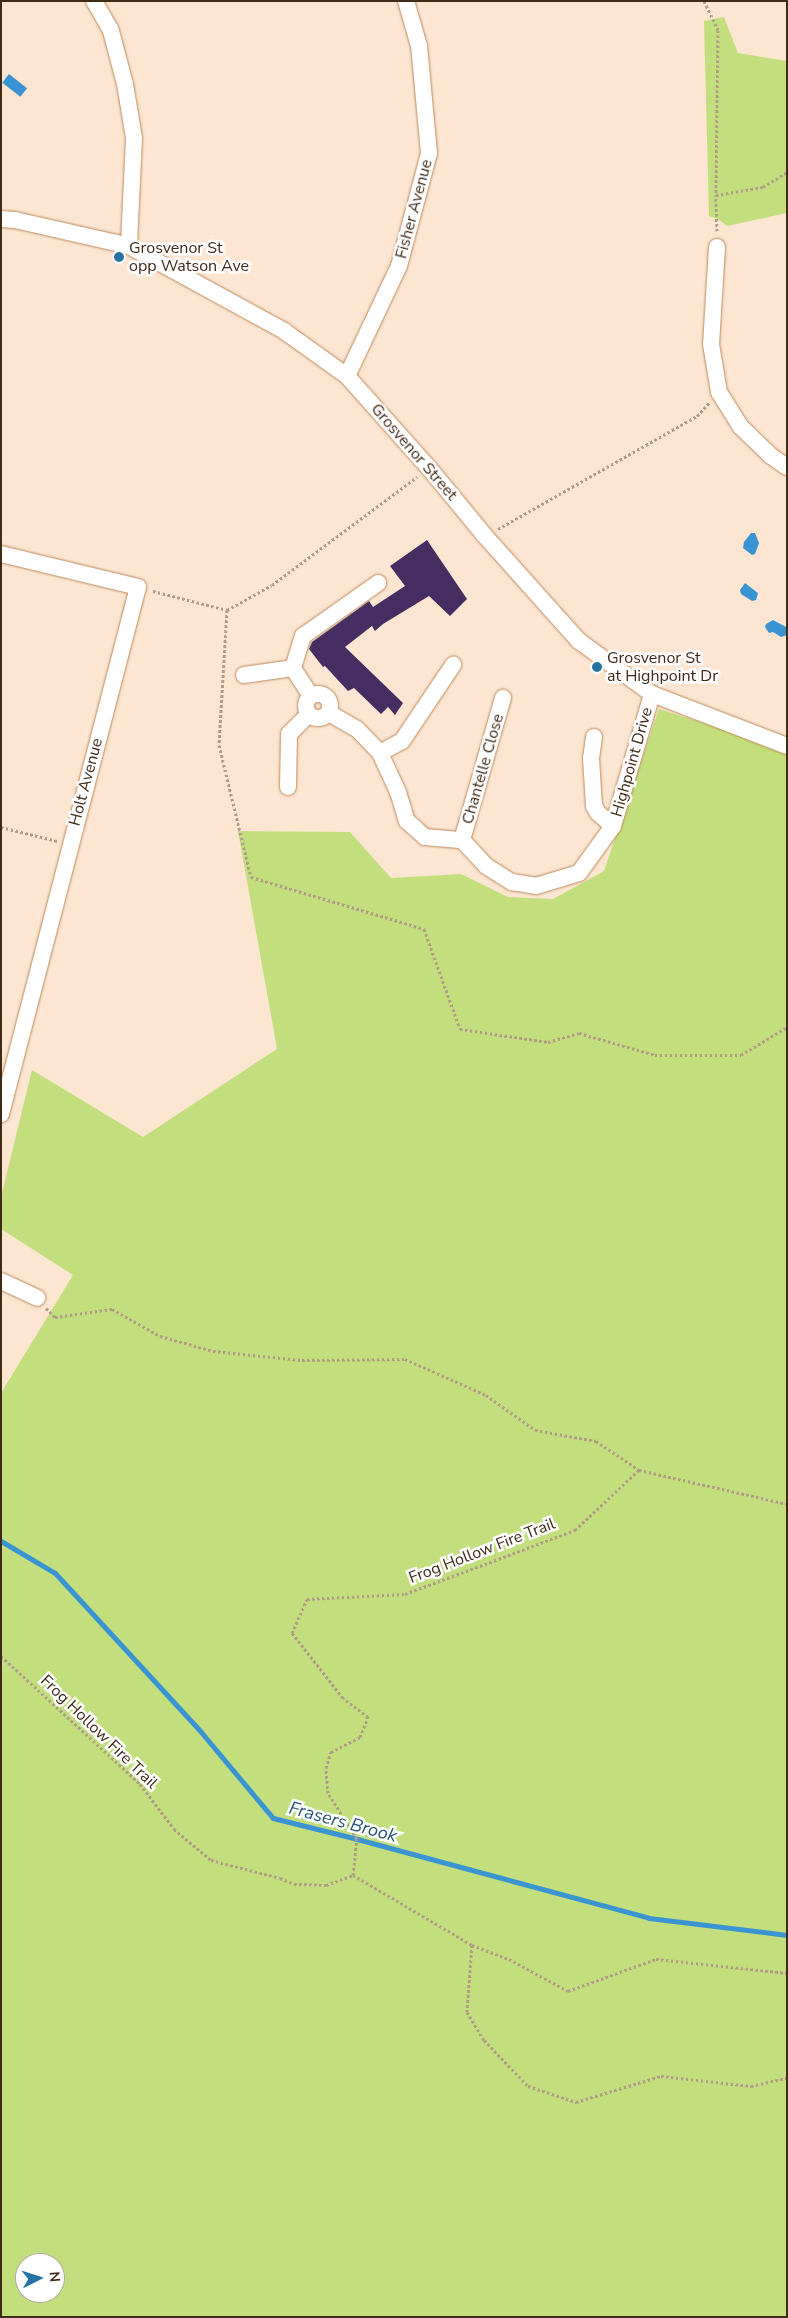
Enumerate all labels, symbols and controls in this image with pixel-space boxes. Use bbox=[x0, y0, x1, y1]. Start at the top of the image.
street label: Fisher Avenue bbox=[392, 157, 436, 261]
place label: Grosvenor St opp Watson Ave bbox=[129, 238, 249, 276]
marker: Grosvenor St opp Watson Ave bbox=[113, 251, 125, 263]
street label: Grosvenor Street bbox=[367, 400, 461, 504]
place label: Grosvenor St at Highpoint Dr bbox=[607, 648, 718, 686]
marker: Grosvenor St at Highpoint Dr bbox=[591, 661, 603, 673]
street label: Highpoint Drive bbox=[607, 705, 657, 819]
street label: Chantelle Close bbox=[458, 712, 508, 826]
street label: Holt Avenue bbox=[65, 736, 107, 828]
street label: Frog Hollow Fire Trail bbox=[406, 1514, 558, 1588]
street label: Frog Hollow Fire Trail bbox=[37, 1671, 161, 1793]
water label: Frasers Brook bbox=[287, 1797, 399, 1847]
north arrow bbox=[15, 2253, 65, 2303]
text: N bbox=[45, 2271, 64, 2283]

